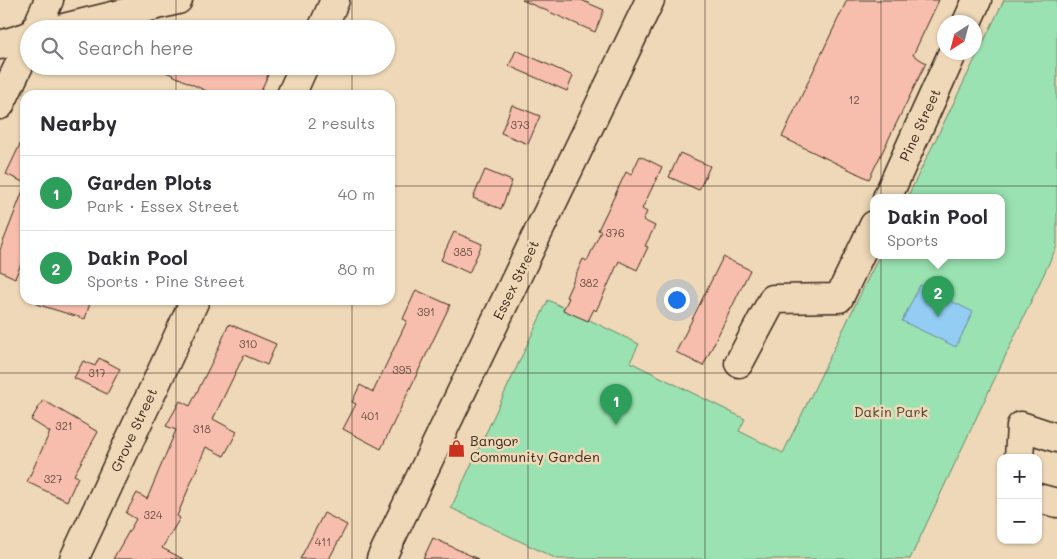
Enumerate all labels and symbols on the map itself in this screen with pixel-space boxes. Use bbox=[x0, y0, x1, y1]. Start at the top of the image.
north arrow bbox=[937, 15, 982, 60]
street label: Pine Street bbox=[894, 85, 945, 164]
house number: 12 bbox=[848, 92, 860, 107]
house number: 373 bbox=[510, 117, 530, 132]
house number: 376 bbox=[605, 225, 625, 240]
street label: Essex Street bbox=[488, 237, 543, 323]
house number: 385 bbox=[453, 244, 473, 259]
house number: 382 bbox=[579, 275, 599, 290]
pin: 2 bbox=[922, 276, 954, 317]
your location bbox=[664, 287, 690, 313]
house number: 391 bbox=[417, 304, 435, 319]
house number: 310 bbox=[239, 336, 257, 351]
house number: 395 bbox=[392, 362, 412, 377]
house number: 317 bbox=[88, 365, 106, 380]
pin: 1 bbox=[600, 384, 632, 425]
street label: Grove Street bbox=[106, 385, 161, 475]
park label: Dakin Park bbox=[854, 402, 928, 421]
house number: 401 bbox=[361, 408, 379, 423]
house number: 321 bbox=[55, 418, 73, 433]
house number: 318 bbox=[193, 421, 211, 436]
place label: Bangor Community Garden bbox=[470, 431, 600, 466]
shop icon: Bangor Community Garden bbox=[446, 439, 466, 459]
house number: 327 bbox=[44, 471, 62, 486]
house number: 324 bbox=[143, 507, 163, 522]
house number: 411 bbox=[315, 534, 331, 549]

